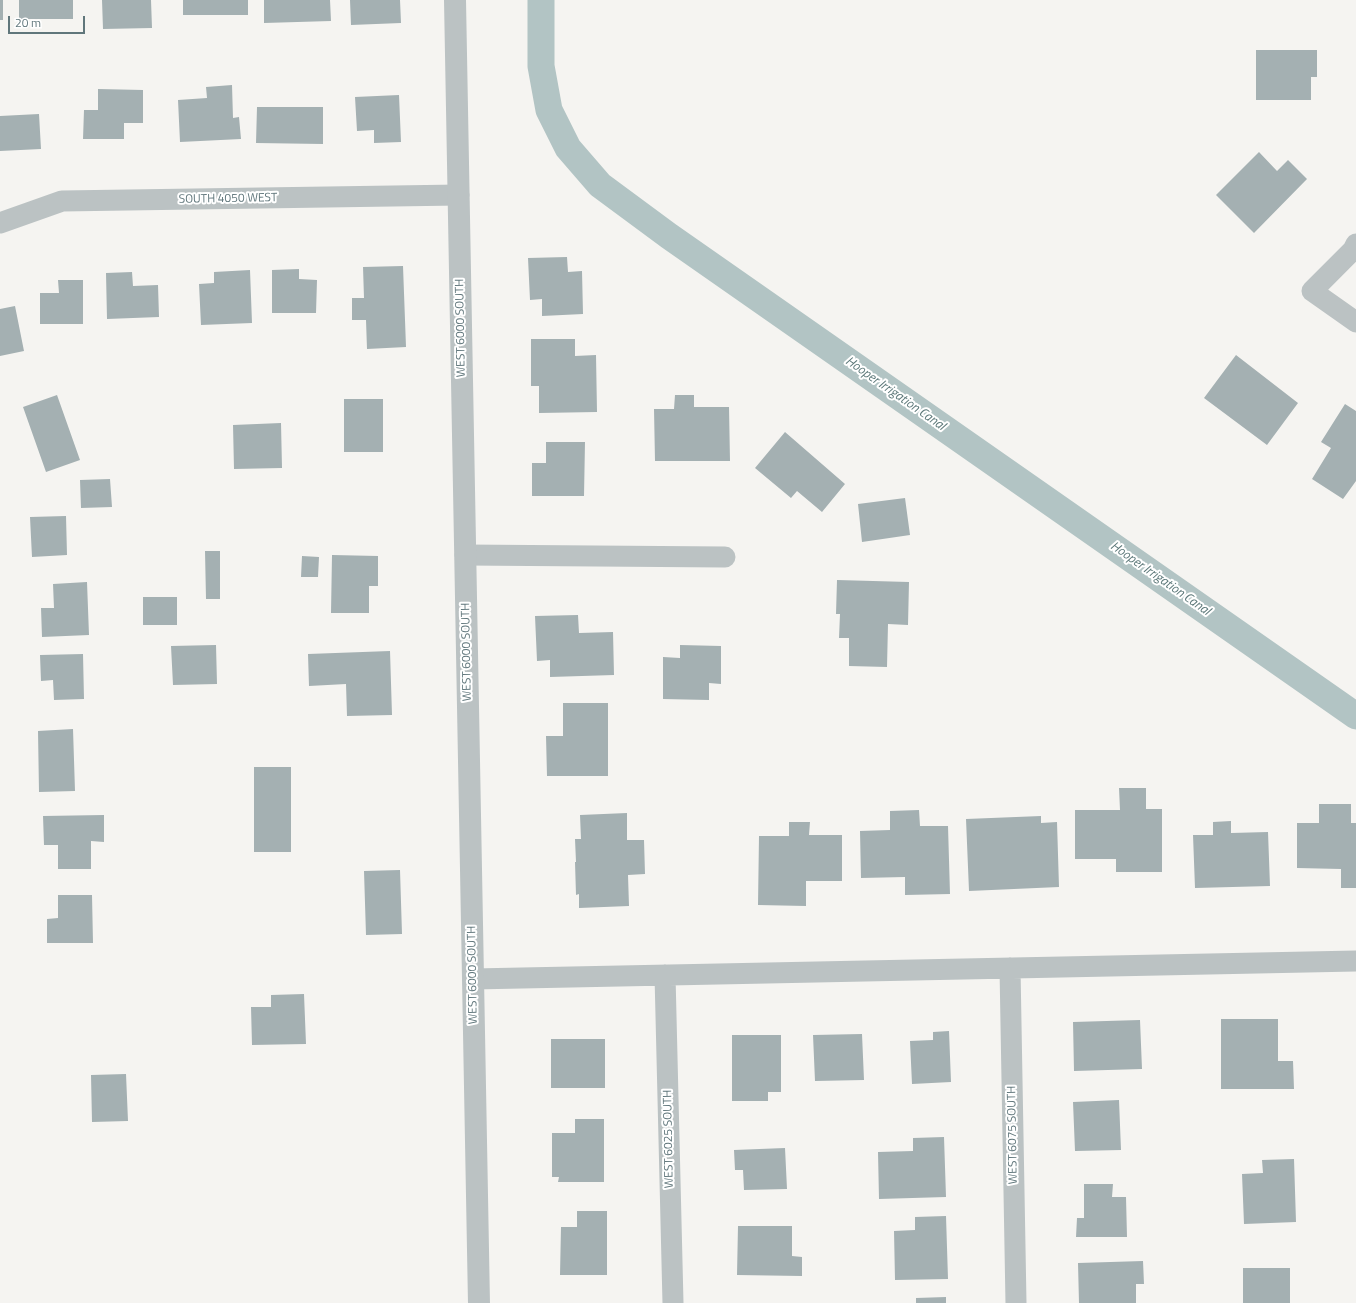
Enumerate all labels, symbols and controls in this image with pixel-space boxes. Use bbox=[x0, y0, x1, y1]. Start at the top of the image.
scale bar bbox=[10, 8, 87, 34]
text: 20 m bbox=[15, 13, 41, 32]
street label: SOUTH 4050 WEST bbox=[178, 191, 278, 207]
street label: WEST 6000 SOUTH bbox=[453, 278, 469, 378]
water label: Hooper Irrigation Canal bbox=[842, 354, 948, 434]
water label: Hooper Irrigation Canal bbox=[1107, 539, 1213, 619]
street label: WEST 6000 SOUTH bbox=[459, 602, 475, 702]
street label: WEST 6000 SOUTH bbox=[465, 925, 481, 1025]
street label: WEST 6075 SOUTH bbox=[1005, 1085, 1021, 1185]
street label: WEST 6025 SOUTH bbox=[661, 1089, 677, 1189]

